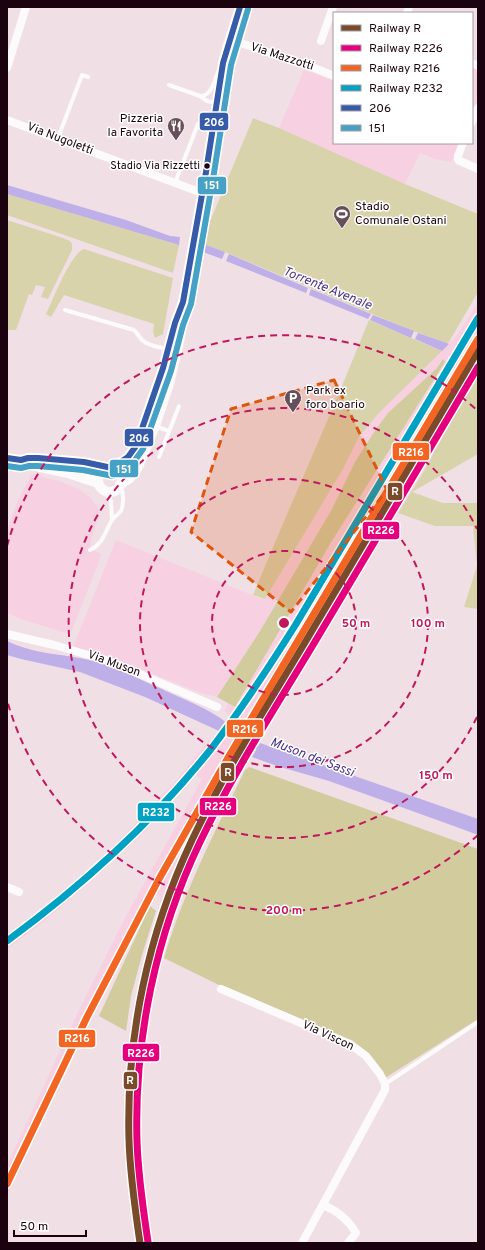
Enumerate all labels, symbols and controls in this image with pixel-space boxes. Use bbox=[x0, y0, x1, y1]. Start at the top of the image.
legend bbox=[333, 12, 473, 144]
text: Railway R bbox=[369, 21, 421, 37]
street label: Via Mazzotti bbox=[248, 39, 316, 75]
text: Railway R226 bbox=[369, 41, 443, 57]
text: Railway R216 bbox=[369, 61, 440, 77]
text: Railway R232 bbox=[369, 81, 443, 97]
text: 206 bbox=[369, 101, 391, 117]
place label: Pizzeria la Favorita bbox=[108, 111, 163, 141]
line badge: 206 bbox=[199, 112, 229, 131]
restaurant icon: Pizzeria la Favorita bbox=[166, 116, 186, 141]
text: 206 bbox=[204, 116, 225, 130]
street label: Via Nugoletti bbox=[25, 119, 95, 159]
text: 151 bbox=[369, 121, 385, 137]
place label: Stadio Via Rizzetti bbox=[110, 159, 200, 173]
marker: Stadio Via Rizzetti bbox=[202, 161, 212, 171]
line badge: 151 bbox=[197, 176, 227, 195]
text: 151 bbox=[204, 179, 220, 193]
place label: Stadio Comunale Ostani bbox=[355, 199, 447, 229]
sports icon: Stadio Comunale Ostani bbox=[332, 204, 352, 229]
water label: Torrente Avenale bbox=[280, 264, 374, 314]
place label: Park ex foro boario bbox=[306, 383, 365, 413]
parking icon: Park ex foro boario bbox=[283, 388, 303, 413]
line badge: 206 bbox=[124, 428, 154, 447]
text: 206 bbox=[129, 432, 150, 446]
line badge: R216 bbox=[392, 442, 430, 461]
text: R216 bbox=[398, 446, 424, 460]
line badge: 151 bbox=[109, 459, 139, 478]
text: 151 bbox=[116, 463, 132, 477]
line badge: R bbox=[387, 482, 403, 501]
text: R bbox=[391, 485, 399, 499]
line badge: R226 bbox=[362, 521, 400, 540]
text: R226 bbox=[367, 524, 395, 538]
centre of rings bbox=[277, 616, 291, 630]
text: 50 m bbox=[342, 616, 370, 632]
text: 100 m bbox=[411, 616, 445, 632]
street label: Via Muson bbox=[85, 647, 143, 681]
line badge: R216 bbox=[226, 719, 264, 738]
text: R216 bbox=[232, 723, 258, 737]
water label: Muson dei Sassi bbox=[268, 735, 357, 782]
line badge: R bbox=[220, 762, 235, 782]
text: R bbox=[224, 766, 232, 780]
text: 150 m bbox=[419, 768, 453, 784]
line badge: R226 bbox=[199, 797, 237, 816]
text: R226 bbox=[204, 800, 232, 814]
line badge: R232 bbox=[137, 802, 175, 822]
text: R232 bbox=[142, 806, 170, 820]
text: 200 m bbox=[266, 903, 302, 919]
street label: Via Viscon bbox=[300, 1017, 356, 1055]
line badge: R216 bbox=[58, 1029, 96, 1048]
text: R216 bbox=[64, 1032, 90, 1046]
line badge: R226 bbox=[122, 1043, 160, 1062]
text: R226 bbox=[127, 1047, 155, 1061]
line badge: R bbox=[123, 1071, 138, 1090]
text: R bbox=[126, 1074, 134, 1088]
scale bar bbox=[14, 1212, 86, 1238]
text: 50 m bbox=[20, 1219, 48, 1235]

